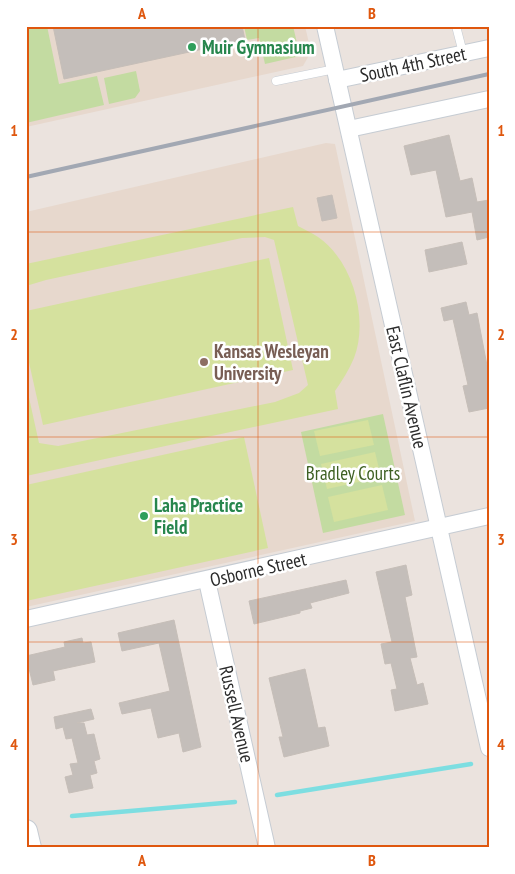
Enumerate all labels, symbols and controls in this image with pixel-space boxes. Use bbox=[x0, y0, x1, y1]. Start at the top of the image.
text: A bbox=[137, 3, 147, 23]
text: B bbox=[368, 3, 376, 23]
place label: Muir Gymnasium bbox=[202, 35, 315, 59]
marker: Muir Gymnasium bbox=[186, 41, 198, 53]
street label: South 4th Street bbox=[358, 41, 469, 87]
text: 1 bbox=[10, 120, 18, 140]
text: 1 bbox=[497, 120, 505, 140]
street label: East Claflin Avenue bbox=[381, 323, 433, 451]
text: 2 bbox=[10, 324, 18, 344]
text: 2 bbox=[497, 324, 505, 344]
place label: Kansas Wesleyan University bbox=[214, 339, 329, 385]
marker: Kansas Wesleyan University bbox=[198, 356, 210, 368]
park label: Bradley Courts bbox=[306, 461, 400, 485]
place label: Laha Practice Field bbox=[154, 493, 243, 539]
marker: Laha Practice Field bbox=[138, 510, 150, 522]
text: 3 bbox=[10, 529, 18, 549]
text: 3 bbox=[497, 529, 505, 549]
street label: Osborne Street bbox=[208, 546, 309, 592]
street label: Russell Avenue bbox=[214, 663, 260, 765]
text: 4 bbox=[10, 734, 18, 754]
text: 4 bbox=[497, 734, 505, 754]
text: A bbox=[137, 850, 147, 870]
text: B bbox=[368, 850, 376, 870]

